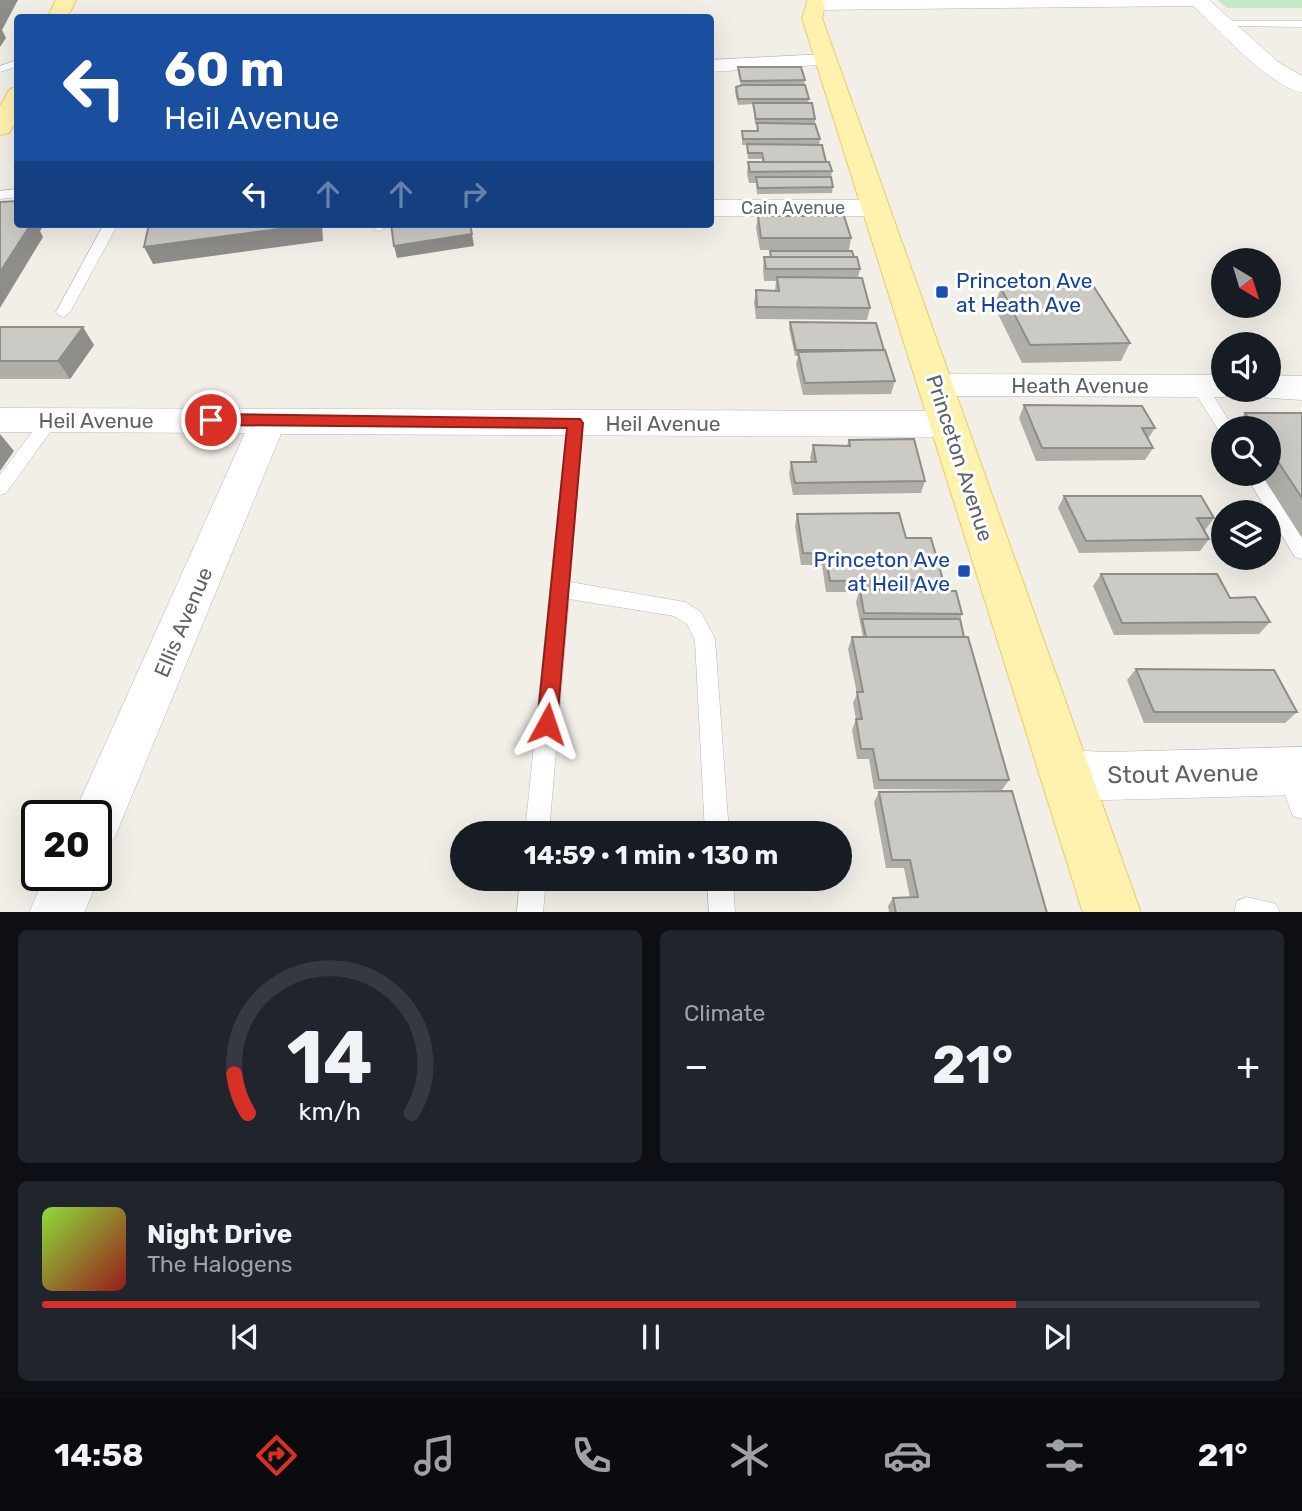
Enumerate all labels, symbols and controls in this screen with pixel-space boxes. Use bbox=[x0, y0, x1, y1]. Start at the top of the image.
text: 60 m bbox=[164, 40, 285, 98]
icon: left bbox=[49, 42, 140, 133]
text: Heil Avenue bbox=[164, 99, 339, 137]
icon: left bbox=[236, 175, 274, 213]
icon: ahead bbox=[309, 175, 347, 213]
icon: ahead bbox=[382, 175, 420, 213]
icon: right bbox=[455, 175, 493, 213]
street label: Cain Avenue bbox=[741, 197, 845, 219]
north arrow bbox=[1211, 248, 1281, 318]
map controls bbox=[1211, 248, 1281, 570]
place label: Princeton Ave at Heath Ave bbox=[956, 268, 1093, 317]
marker: Princeton Ave at Heath Ave bbox=[934, 284, 950, 300]
button: sound bbox=[1211, 332, 1281, 402]
street label: Princeton Avenue bbox=[921, 372, 999, 544]
street label: Heath Avenue bbox=[1011, 373, 1149, 398]
pin bbox=[181, 390, 241, 450]
icon: arrive bbox=[192, 401, 230, 439]
street label: Heil Avenue bbox=[38, 408, 154, 433]
street label: Heil Avenue bbox=[605, 411, 721, 436]
button: search bbox=[1211, 416, 1281, 486]
button: layers bbox=[1211, 500, 1281, 570]
place label: Princeton Ave at Heil Ave bbox=[813, 547, 950, 596]
street label: Ellis Avenue bbox=[149, 563, 217, 681]
marker: Princeton Ave at Heil Ave bbox=[956, 563, 972, 579]
position arrow bbox=[510, 687, 584, 761]
street label: Stout Avenue bbox=[1107, 759, 1259, 789]
speed limit sign: 20 bbox=[21, 800, 112, 891]
text: 14:59 · 1 min · 130 m bbox=[524, 840, 778, 871]
text: Climate bbox=[684, 999, 765, 1027]
text: 14 bbox=[287, 1015, 373, 1101]
text: 21° bbox=[932, 1034, 1013, 1096]
text: − bbox=[684, 1043, 709, 1089]
text: + bbox=[1236, 1043, 1260, 1089]
text: km/h bbox=[299, 1096, 361, 1125]
text: Night Drive bbox=[147, 1219, 292, 1250]
text: The Halogens bbox=[147, 1250, 293, 1278]
icon: previous bbox=[226, 1318, 264, 1356]
icon: pause bbox=[632, 1318, 670, 1356]
icon: next bbox=[1038, 1318, 1076, 1356]
icon: directions bbox=[252, 1431, 301, 1480]
icon: music bbox=[410, 1431, 459, 1480]
icon: phone bbox=[567, 1431, 616, 1480]
icon: climate bbox=[725, 1431, 774, 1480]
icon: car bbox=[883, 1431, 932, 1480]
icon: filters bbox=[1040, 1431, 1089, 1480]
text: 14:58 bbox=[54, 1436, 144, 1474]
text: 21° bbox=[1198, 1436, 1248, 1474]

